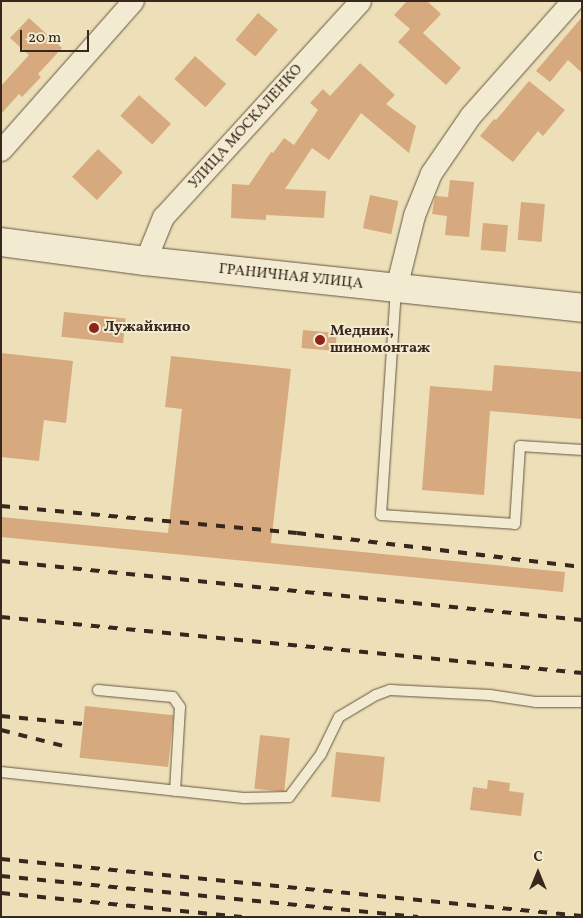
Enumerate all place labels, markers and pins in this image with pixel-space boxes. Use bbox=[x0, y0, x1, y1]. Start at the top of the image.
place label: Лужайкино bbox=[104, 319, 190, 337]
marker: Лужайкино bbox=[88, 322, 100, 334]
place label: Медник, шиномонтаж bbox=[330, 322, 430, 357]
marker: Медник, шиномонтаж bbox=[314, 334, 326, 346]

